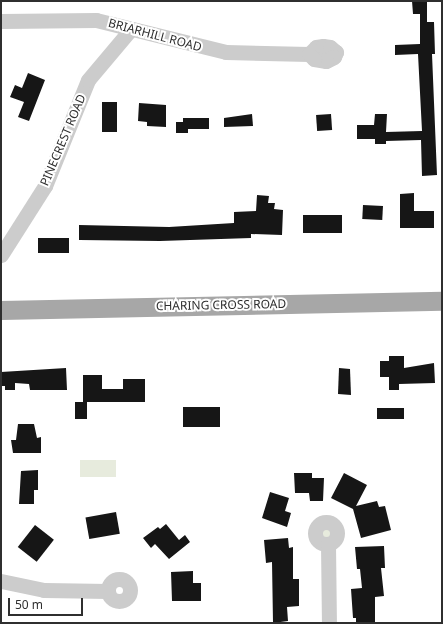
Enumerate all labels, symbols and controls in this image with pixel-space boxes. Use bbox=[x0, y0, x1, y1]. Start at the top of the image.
street label: BRIARHILL ROAD bbox=[107, 16, 203, 54]
street label: PINECREST ROAD bbox=[37, 92, 89, 188]
street label: CHARING CROSS ROAD bbox=[156, 297, 286, 313]
scale bar bbox=[10, 590, 85, 616]
text: 50 m bbox=[15, 596, 43, 613]

